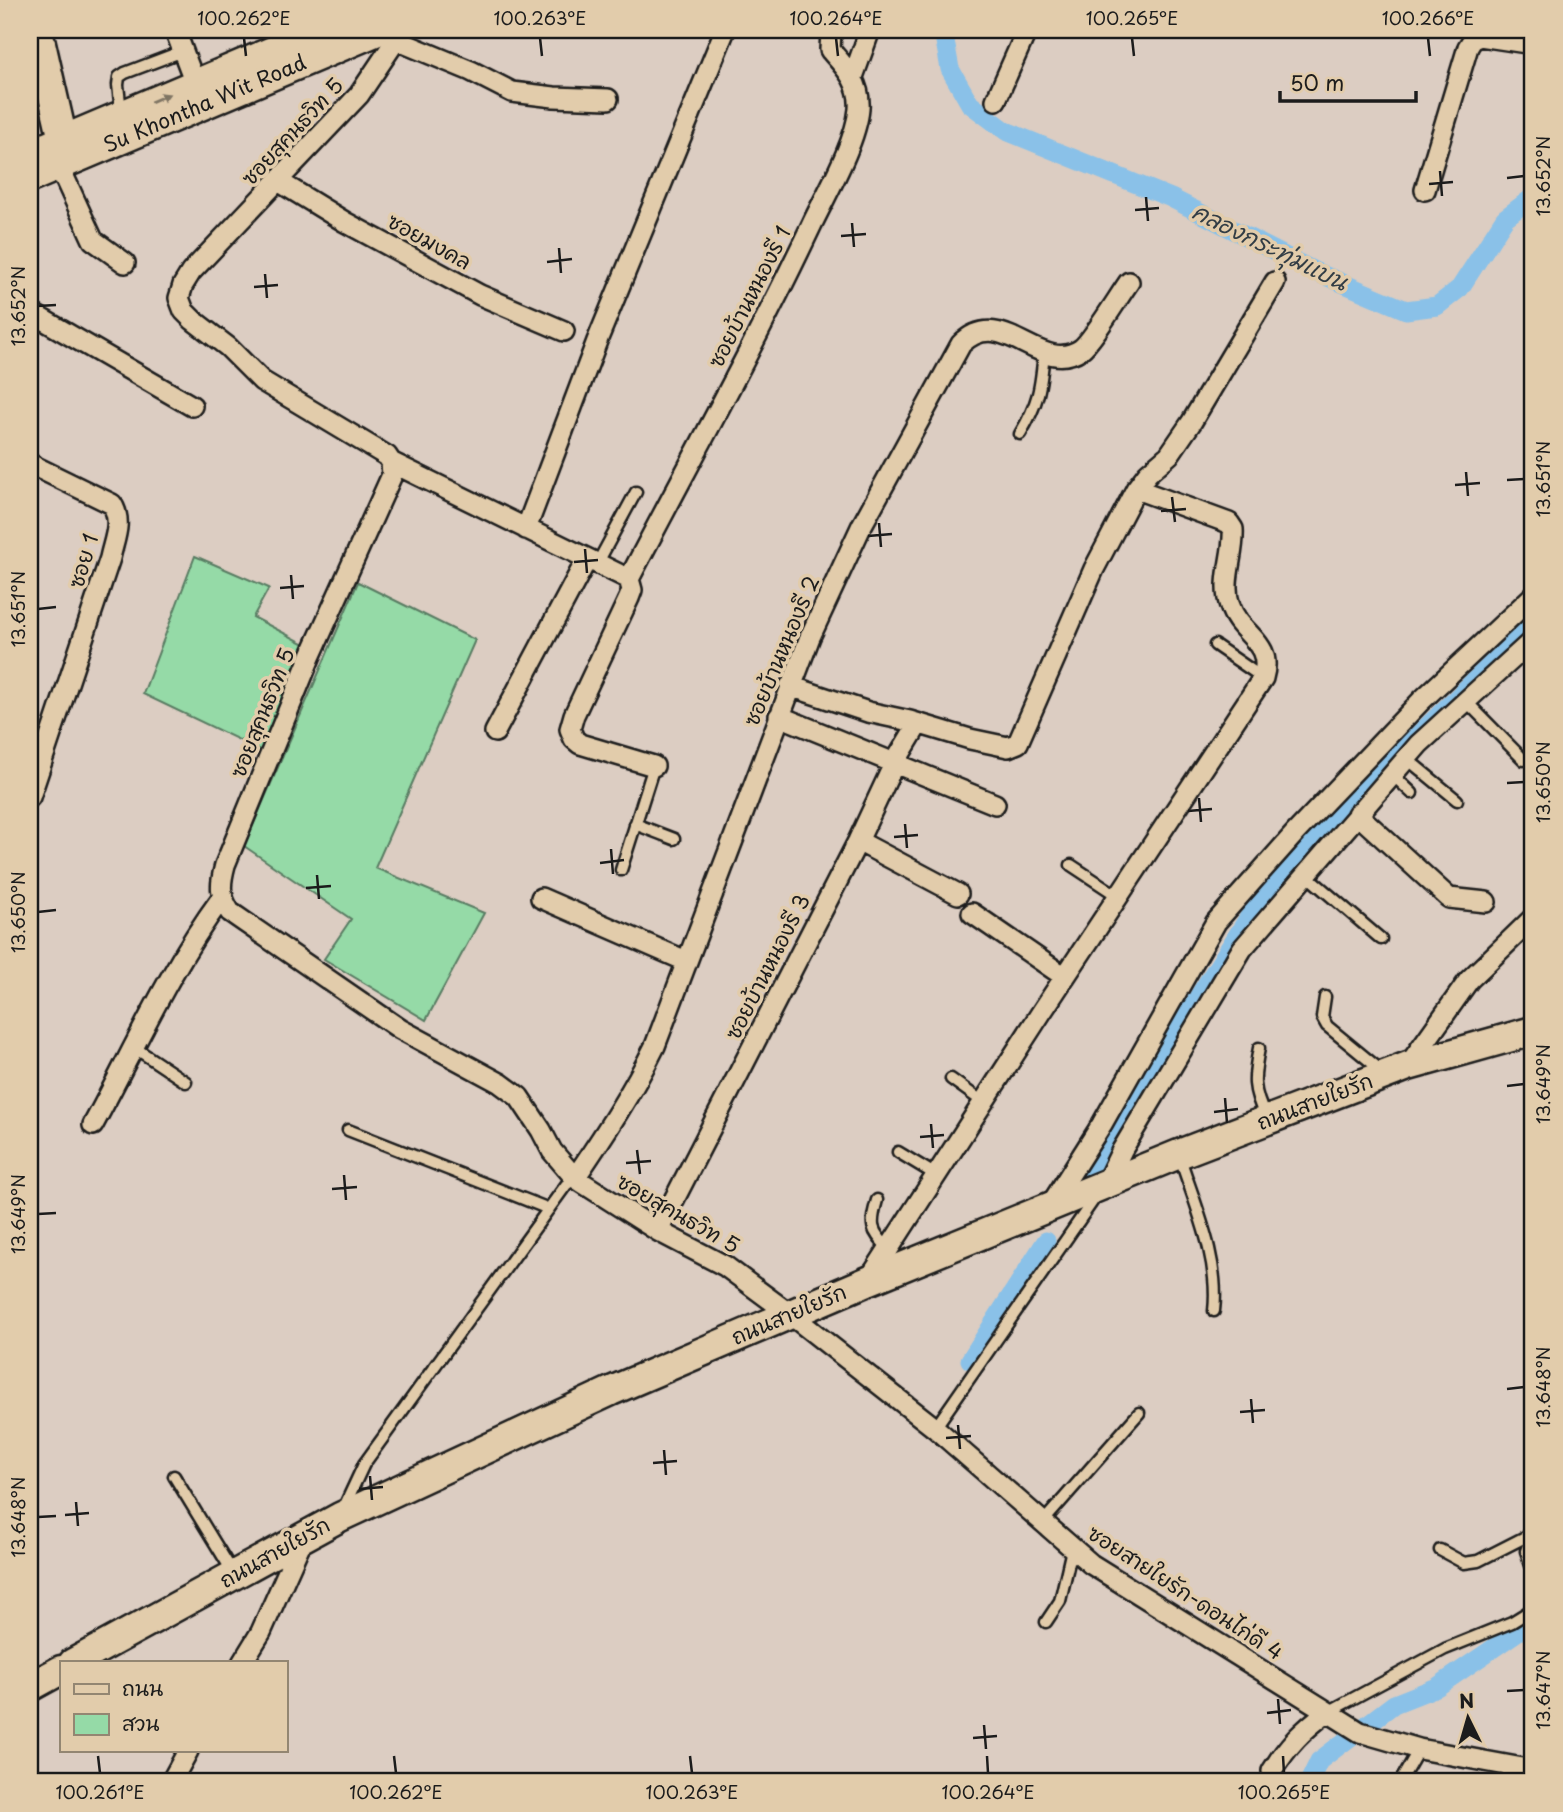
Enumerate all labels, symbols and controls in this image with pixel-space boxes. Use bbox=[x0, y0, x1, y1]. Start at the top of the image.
text: 100.262°E bbox=[197, 4, 291, 31]
text: 100.263°E bbox=[494, 4, 586, 31]
text: 100.264°E bbox=[789, 4, 883, 31]
text: 100.265°E bbox=[1086, 4, 1178, 31]
text: 100.266°E bbox=[1382, 4, 1474, 31]
street label: Su Khontha Wit Road bbox=[98, 45, 311, 159]
scale bar bbox=[1280, 60, 1416, 104]
text: 50 m bbox=[1290, 66, 1344, 98]
street label: ซอยสุคนธวิท 5 bbox=[233, 70, 352, 193]
one-way arrow bbox=[150, 93, 171, 104]
text: 13.652°N bbox=[1529, 136, 1556, 216]
water label: คลองกระทุ่มแบน bbox=[1186, 193, 1355, 300]
street label: ซอยมงคล bbox=[382, 204, 478, 276]
street label: ซอยบ้านหนองรี 1 bbox=[699, 220, 798, 373]
text: 13.652°N bbox=[4, 266, 31, 346]
text: 13.651°N bbox=[1529, 441, 1556, 517]
street label: ซอย 1 bbox=[59, 529, 105, 592]
street label: ซอยบ้านหนองรี 2 bbox=[734, 570, 826, 730]
text: 13.651°N bbox=[4, 571, 31, 647]
street label: ซอยสุคนธวิท 5 bbox=[221, 643, 304, 783]
text: 13.650°N bbox=[1529, 741, 1556, 823]
text: 13.650°N bbox=[4, 871, 31, 953]
street label: ซอยบ้านหนองรี 3 bbox=[716, 888, 817, 1044]
text: 13.649°N bbox=[1529, 1044, 1556, 1124]
street label: ถนนสายใยรัก bbox=[1251, 1063, 1377, 1137]
street label: ซอยสุคนธวิท 5 bbox=[611, 1164, 746, 1262]
text: 13.649°N bbox=[4, 1174, 31, 1254]
street label: ถนนสายใยรัก bbox=[726, 1275, 851, 1352]
text: 13.648°N bbox=[1529, 1346, 1556, 1428]
text: 13.648°N bbox=[4, 1476, 31, 1558]
street label: ถนนสายใยรัก bbox=[213, 1508, 335, 1595]
street label: ซอยสายใยรัก-ดอนไก่ดี 4 bbox=[1082, 1516, 1290, 1667]
text: 13.647°N bbox=[1529, 1650, 1556, 1730]
legend bbox=[60, 1661, 287, 1752]
text: ถนน bbox=[122, 1671, 163, 1703]
north arrow bbox=[1434, 1682, 1504, 1752]
text: N bbox=[1458, 1685, 1475, 1715]
text: สวน bbox=[122, 1706, 159, 1738]
text: 100.261°E bbox=[55, 1778, 145, 1805]
text: 100.262°E bbox=[349, 1778, 443, 1805]
text: 100.263°E bbox=[646, 1778, 738, 1805]
text: 100.264°E bbox=[941, 1778, 1035, 1805]
text: 100.265°E bbox=[1238, 1778, 1330, 1805]

